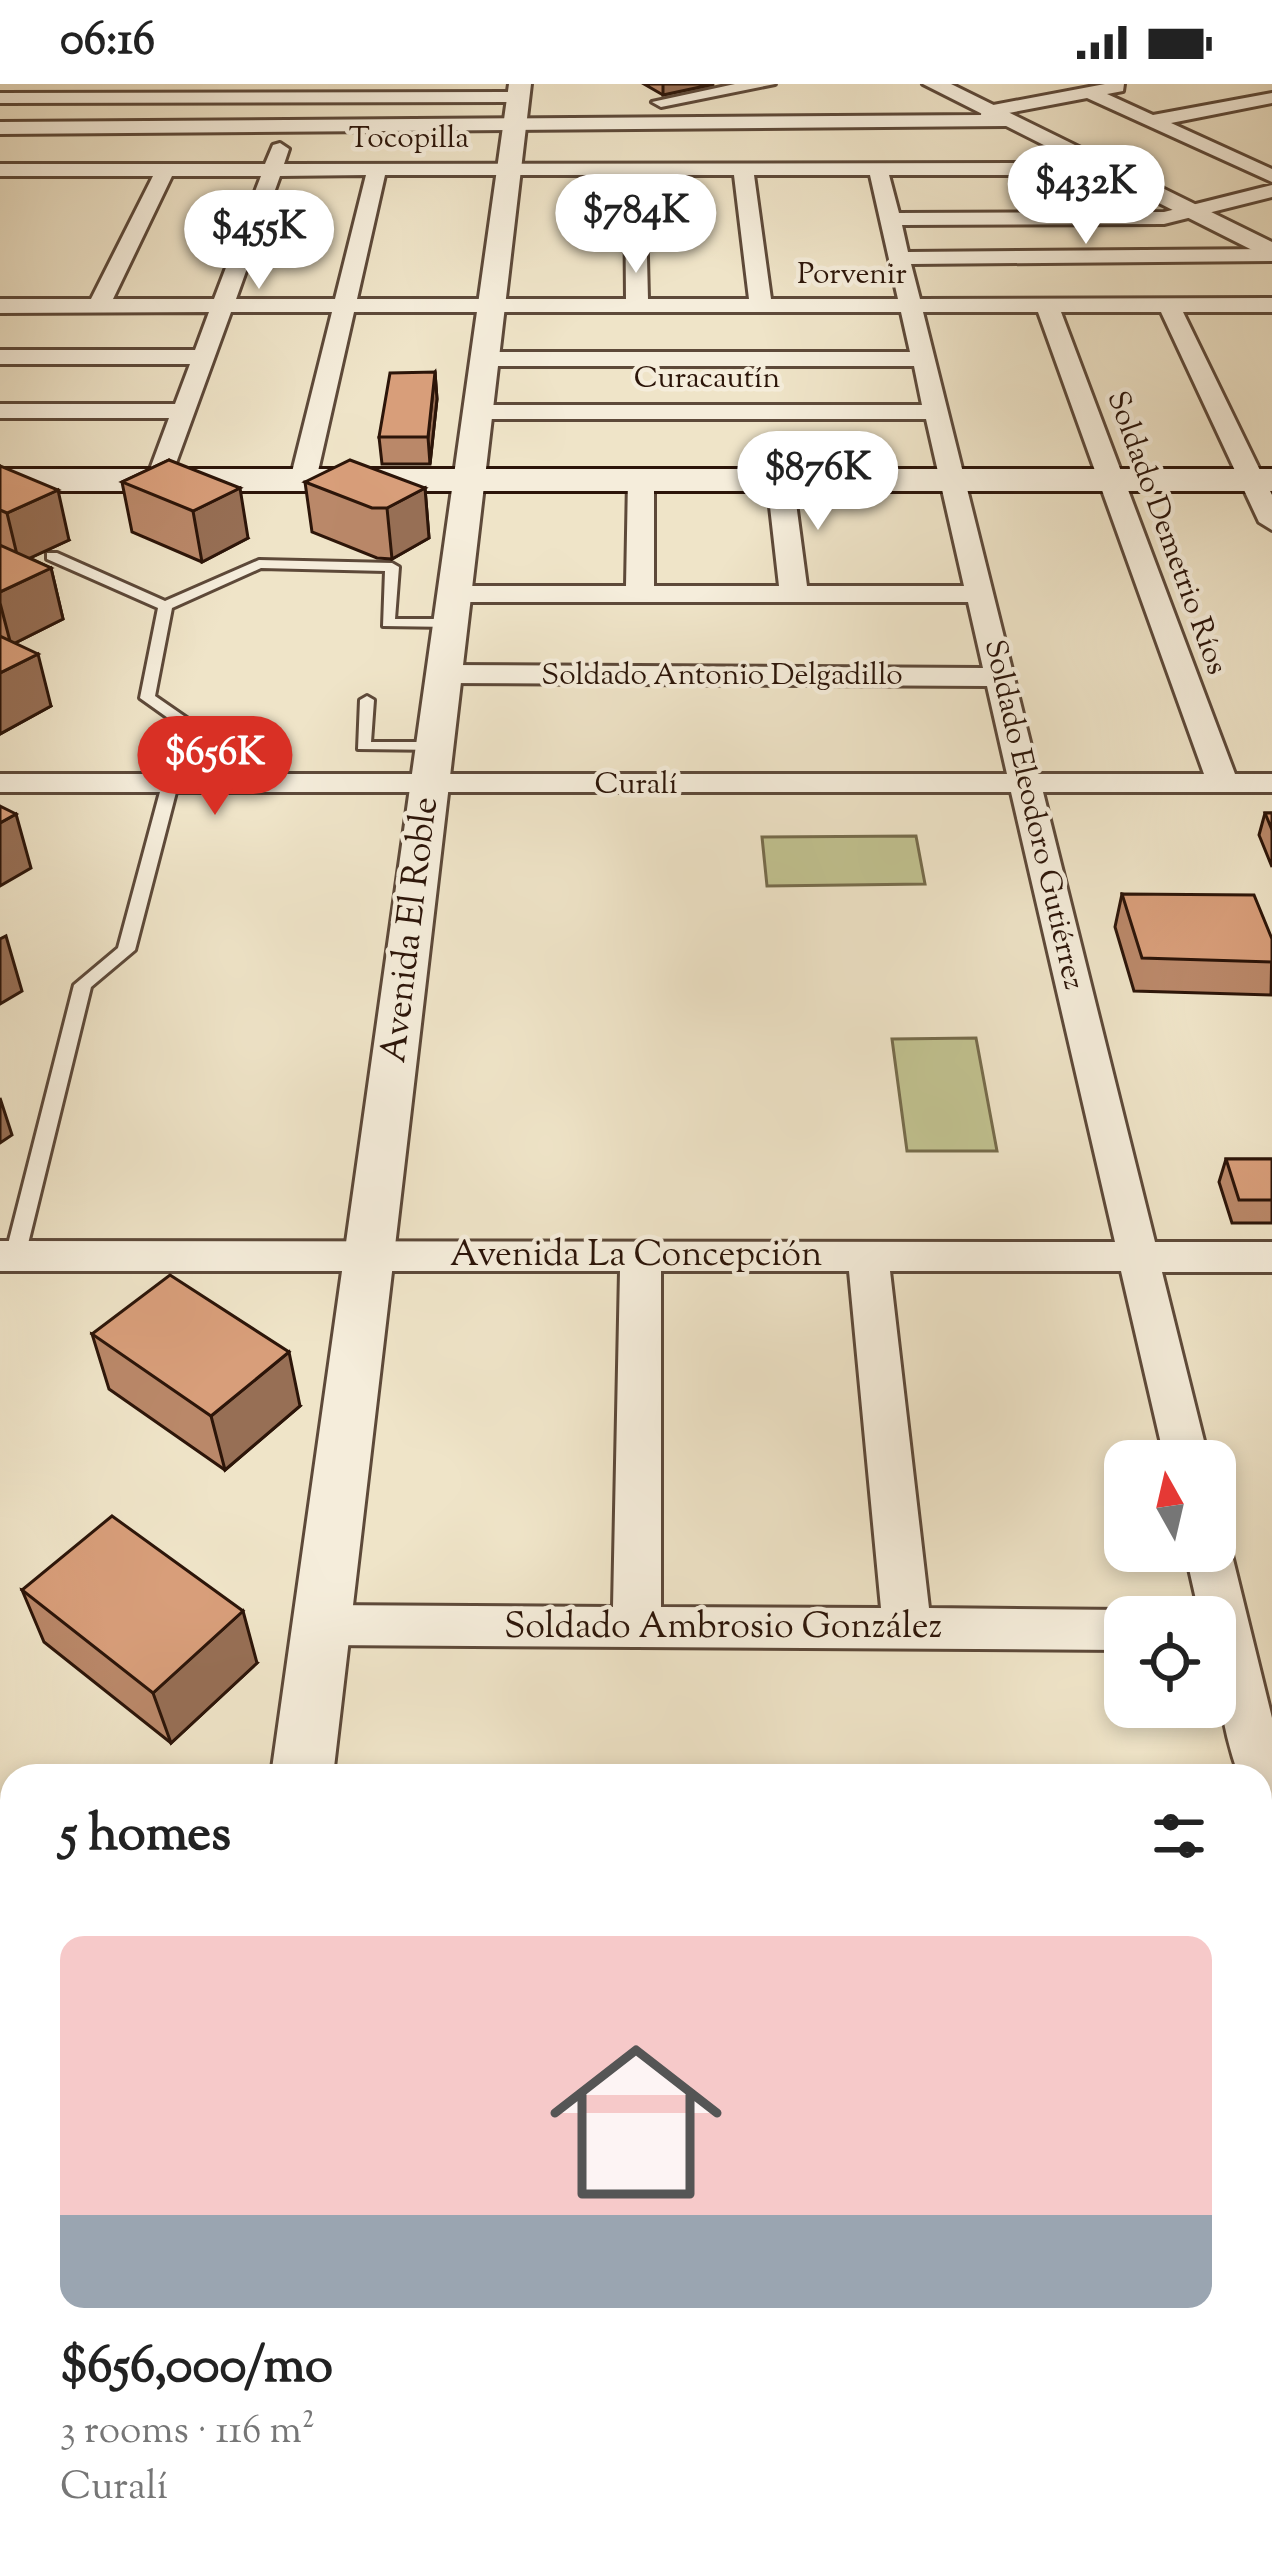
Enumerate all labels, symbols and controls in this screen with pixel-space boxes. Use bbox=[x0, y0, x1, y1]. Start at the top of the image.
text: 06:16 bbox=[60, 10, 155, 75]
street label: Tocopilla bbox=[349, 118, 469, 161]
pin: $432K bbox=[1002, 145, 1170, 247]
text: $432K bbox=[1035, 156, 1137, 212]
pin: $784K bbox=[552, 174, 720, 276]
text: $784K bbox=[582, 185, 690, 241]
pin: $455K bbox=[175, 190, 343, 292]
text: $455K bbox=[211, 201, 307, 257]
street label: Porvenir bbox=[797, 254, 907, 297]
street label: Curacautín bbox=[634, 358, 780, 401]
street label: Soldado Demetrio Ríos bbox=[1095, 385, 1237, 681]
pin: $876K bbox=[734, 431, 902, 533]
text: $876K bbox=[764, 442, 872, 498]
street label: Soldado Eleodoro Gutiérrez bbox=[972, 636, 1094, 994]
street label: Soldado Antonio Delgadillo bbox=[541, 655, 903, 698]
pin: $656K bbox=[131, 716, 299, 818]
text: $656K bbox=[164, 727, 266, 783]
street label: Curalí bbox=[594, 764, 678, 807]
street label: Avenida El Roble bbox=[369, 794, 453, 1066]
street label: Avenida La Concepción bbox=[450, 1230, 822, 1282]
north arrow bbox=[1104, 1440, 1236, 1572]
map controls bbox=[1104, 1440, 1236, 1728]
button: locate bbox=[1104, 1596, 1236, 1728]
street label: Soldado Ambrosio González bbox=[504, 1602, 942, 1654]
text: 5 homes bbox=[60, 1800, 231, 1873]
icon: filters bbox=[1146, 1803, 1212, 1869]
icon: home bbox=[528, 2014, 744, 2230]
text: $656,000/mo bbox=[60, 2332, 333, 2405]
text: 3 rooms · 116 m² bbox=[60, 2405, 315, 2461]
text: Curalí bbox=[60, 2461, 168, 2517]

